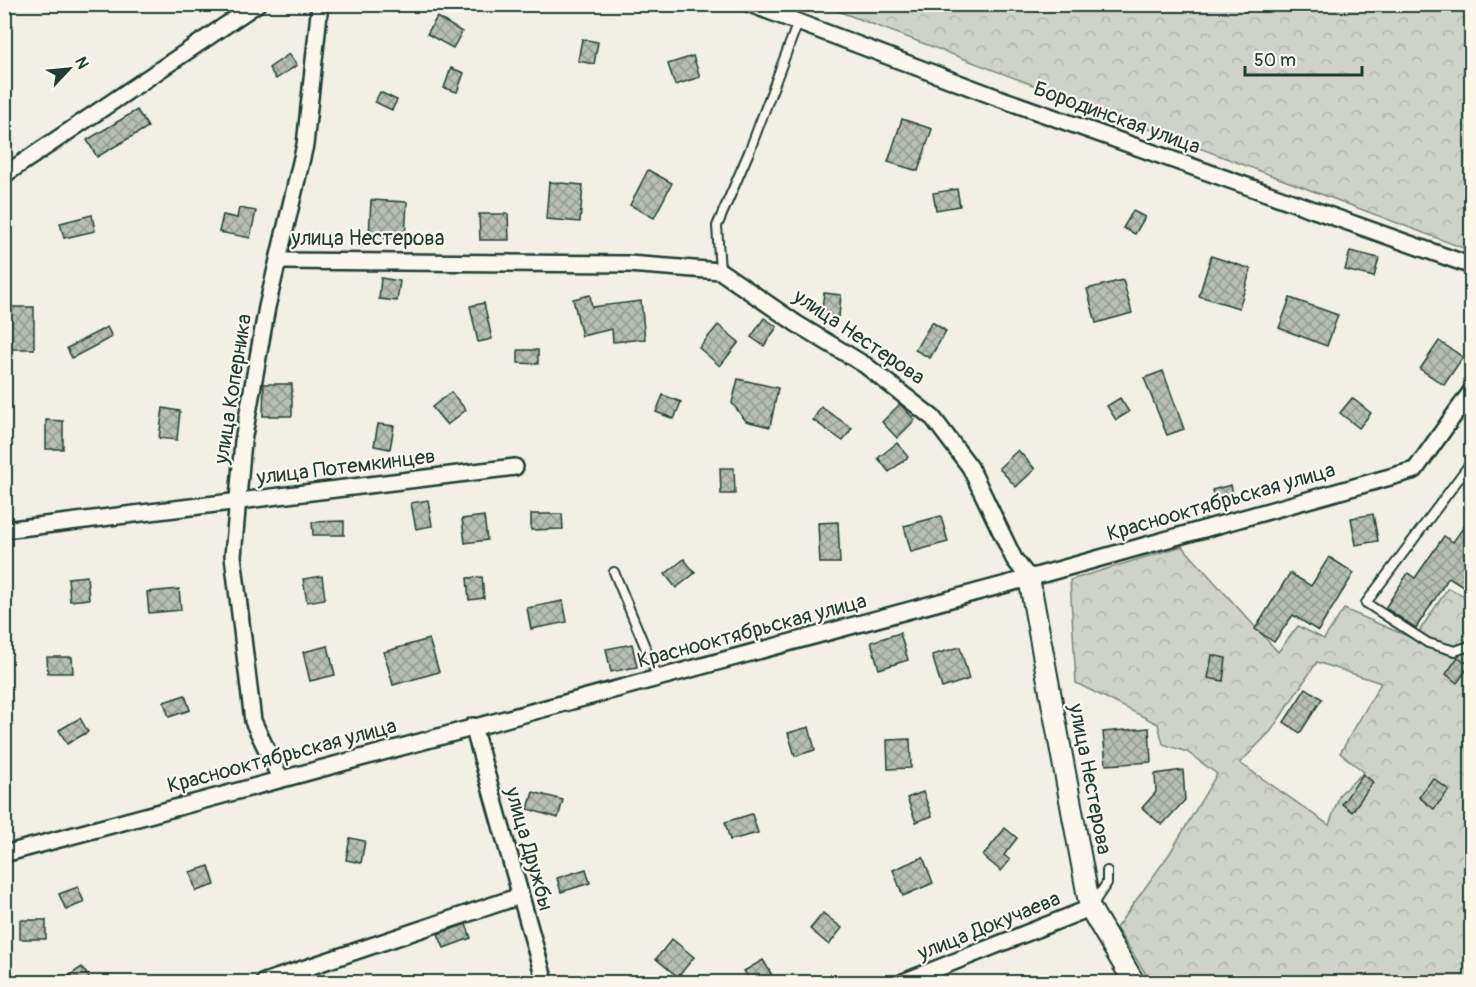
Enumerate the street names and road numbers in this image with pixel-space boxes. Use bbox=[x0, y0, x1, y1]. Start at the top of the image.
street label: Бородинская улица bbox=[1030, 75, 1204, 161]
street label: улица Нестерова bbox=[291, 225, 444, 252]
street label: улица Нестерова bbox=[787, 282, 930, 391]
street label: улица Коперника bbox=[208, 312, 258, 467]
street label: улица Потемкинцев bbox=[254, 443, 437, 491]
street label: Краснооктябрьская улица bbox=[1104, 456, 1338, 548]
street label: Краснооктябрьская улица bbox=[634, 587, 870, 675]
street label: улица Нестерова bbox=[1062, 700, 1118, 857]
street label: Краснооктябрьская улица bbox=[164, 712, 400, 800]
street label: улица Дружбы bbox=[498, 783, 560, 914]
street label: улица Докучаева bbox=[913, 885, 1064, 967]

